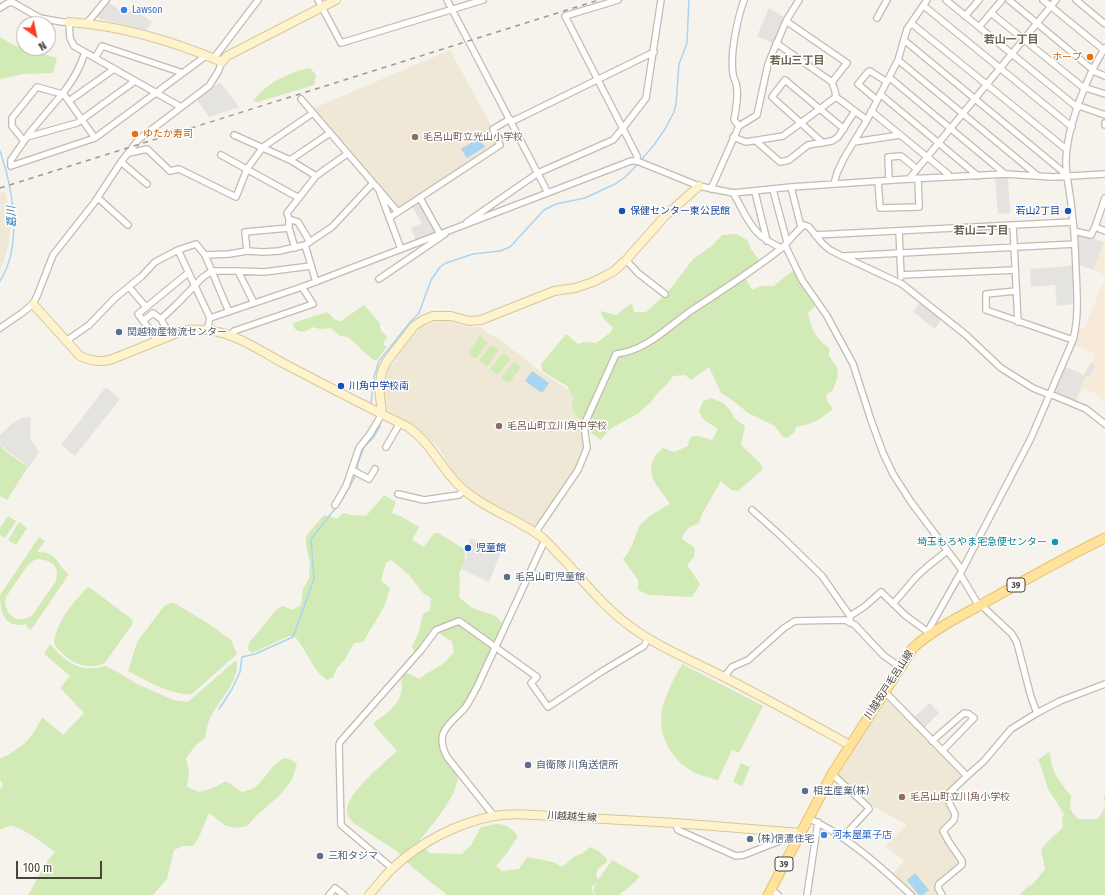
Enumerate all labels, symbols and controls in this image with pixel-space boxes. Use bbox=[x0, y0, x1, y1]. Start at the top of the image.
place label: Lawson bbox=[132, 4, 163, 16]
marker: Lawson bbox=[119, 5, 129, 15]
north arrow bbox=[16, 16, 56, 56]
district label: 若山一丁目 bbox=[984, 33, 1038, 47]
text: N bbox=[36, 38, 49, 53]
place label: ホープ bbox=[1052, 51, 1082, 63]
marker: ホープ bbox=[1085, 52, 1095, 62]
district label: 若山三丁目 bbox=[770, 54, 824, 68]
place label: ゆたか寿司 bbox=[143, 128, 193, 140]
marker: ゆたか寿司 bbox=[130, 129, 140, 139]
place label: 毛呂山町立光山小学校 bbox=[423, 131, 523, 143]
marker: 毛呂山町立光山小学校 bbox=[410, 132, 420, 142]
place label: 保健センター東公民館 bbox=[630, 205, 730, 217]
place label: 若山2丁目 bbox=[1016, 205, 1060, 217]
water label: 葛川 bbox=[5, 206, 19, 228]
marker: 保健センター東公民館 bbox=[617, 206, 627, 216]
marker: 若山2丁目 bbox=[1063, 206, 1073, 216]
district label: 若山二丁目 bbox=[954, 224, 1008, 238]
place label: 関越物産物流センター bbox=[127, 326, 227, 338]
marker: 関越物産物流センター bbox=[114, 327, 124, 337]
place label: 川角中学校南 bbox=[349, 380, 409, 392]
marker: 川角中学校南 bbox=[336, 381, 346, 391]
place label: 毛呂山町立川角中学校 bbox=[507, 420, 607, 432]
marker: 毛呂山町立川角中学校 bbox=[494, 421, 504, 431]
place label: 埼玉もろやま宅急便センター bbox=[917, 536, 1047, 548]
marker: 埼玉もろやま宅急便センター bbox=[1050, 537, 1060, 547]
place label: 児童館 bbox=[476, 542, 506, 554]
marker: 児童館 bbox=[463, 543, 473, 553]
place label: 毛呂山町児童館 bbox=[515, 571, 585, 583]
marker: 毛呂山町児童館 bbox=[502, 572, 512, 582]
road number: 39 bbox=[1007, 578, 1025, 592]
street label: 川越坂戸毛呂山線 bbox=[862, 648, 916, 722]
place label: 自衛隊 川角送信所 bbox=[536, 759, 618, 771]
marker: 自衛隊 川角送信所 bbox=[523, 760, 533, 770]
place label: 相生産業(株) bbox=[813, 785, 869, 797]
marker: 相生産業(株) bbox=[800, 786, 810, 796]
place label: 毛呂山町立川角小学校 bbox=[910, 791, 1010, 803]
marker: 毛呂山町立川角小学校 bbox=[897, 792, 907, 802]
street label: 川越越生線 bbox=[547, 810, 597, 824]
place label: 河本屋菓子店 bbox=[832, 829, 892, 841]
marker: 河本屋菓子店 bbox=[819, 830, 829, 840]
place label: (株)信濃住宅 bbox=[758, 833, 814, 845]
marker: (株)信濃住宅 bbox=[745, 834, 755, 844]
place label: 三和タジマ bbox=[328, 850, 378, 862]
marker: 三和タジマ bbox=[315, 851, 325, 861]
scale bar bbox=[18, 853, 104, 879]
road number: 39 bbox=[775, 857, 793, 871]
text: 100 m bbox=[23, 861, 52, 875]

